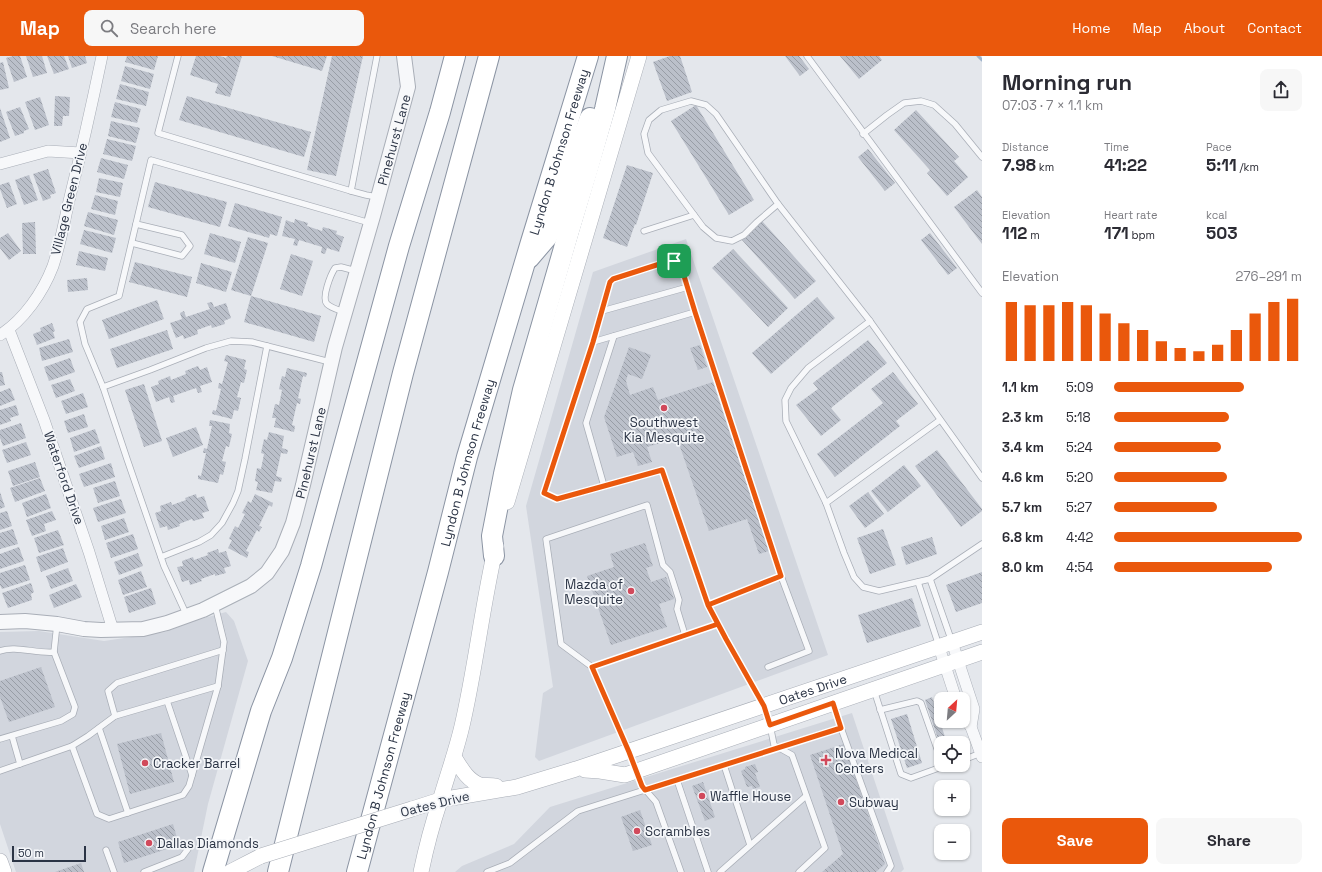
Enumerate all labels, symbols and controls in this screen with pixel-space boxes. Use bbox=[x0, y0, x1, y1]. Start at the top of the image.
search box bbox=[84, 10, 364, 46]
text: Map bbox=[20, 16, 60, 41]
icon: search bbox=[98, 17, 120, 39]
text: Search here bbox=[130, 19, 216, 38]
text: Home bbox=[1072, 19, 1110, 37]
text: Map bbox=[1132, 19, 1162, 37]
text: About bbox=[1184, 19, 1225, 37]
text: Contact bbox=[1247, 19, 1302, 37]
street label: Lyndon B Johnson Freeway bbox=[525, 67, 592, 237]
text: Morning run bbox=[1002, 68, 1132, 96]
button: share bbox=[1260, 69, 1302, 111]
street label: Pinehurst Lane bbox=[373, 92, 414, 187]
text: 07:03 · 7 × 1.1 km bbox=[1002, 97, 1103, 114]
text: Distance bbox=[1002, 140, 1049, 154]
text: Time bbox=[1104, 140, 1129, 154]
text: Pace bbox=[1206, 140, 1232, 154]
street label: Village Green Drive bbox=[47, 141, 91, 257]
text: 7.98 bbox=[1002, 154, 1036, 176]
text: 41:22 bbox=[1104, 154, 1147, 176]
text: 5:11 bbox=[1206, 154, 1237, 176]
text: km bbox=[1036, 160, 1054, 174]
text: /km bbox=[1237, 160, 1259, 174]
text: Elevation bbox=[1002, 208, 1050, 222]
text: Heart rate bbox=[1104, 208, 1157, 222]
text: kcal bbox=[1206, 208, 1227, 222]
text: 112 bbox=[1002, 222, 1027, 244]
text: 171 bbox=[1104, 222, 1129, 244]
text: 503 bbox=[1206, 222, 1238, 244]
text: m bbox=[1027, 228, 1040, 242]
text: bpm bbox=[1129, 228, 1155, 242]
pin bbox=[657, 244, 691, 278]
icon: arrive bbox=[663, 250, 685, 272]
text: Elevation bbox=[1002, 268, 1059, 285]
text: 276–291 m bbox=[1235, 268, 1302, 285]
street label: Lyndon B Johnson Freeway bbox=[436, 377, 498, 548]
text: 1.1 km bbox=[1002, 379, 1039, 396]
text: 5:09 bbox=[1066, 379, 1093, 396]
marker: Southwest Kia Mesquite bbox=[659, 403, 669, 413]
street label: Pinehurst Lane bbox=[291, 405, 329, 500]
text: 2.3 km bbox=[1002, 409, 1043, 426]
text: 5:18 bbox=[1066, 409, 1091, 426]
place label: Southwest Kia Mesquite bbox=[624, 414, 704, 446]
street label: Waterford Drive bbox=[40, 429, 88, 527]
text: 3.4 km bbox=[1002, 439, 1044, 456]
text: 5:24 bbox=[1066, 439, 1093, 456]
text: 4.6 km bbox=[1002, 469, 1044, 486]
text: 5:20 bbox=[1066, 469, 1093, 486]
text: 5.7 km bbox=[1002, 499, 1042, 516]
text: 5:27 bbox=[1066, 499, 1092, 516]
text: 6.8 km bbox=[1002, 529, 1043, 546]
text: 4:42 bbox=[1066, 529, 1093, 546]
text: 8.0 km bbox=[1002, 559, 1044, 576]
text: 4:54 bbox=[1066, 559, 1093, 576]
place label: Mazda of Mesquite bbox=[564, 576, 623, 608]
marker: Mazda of Mesquite bbox=[626, 586, 636, 596]
street label: Oates Drive bbox=[777, 670, 849, 708]
street label: Lyndon B Johnson Freeway bbox=[352, 690, 414, 861]
north arrow bbox=[934, 692, 970, 728]
map controls bbox=[934, 692, 970, 860]
button: locate bbox=[934, 736, 970, 772]
place label: Nova Medical Centers bbox=[835, 745, 918, 777]
marker: Nova Medical Centers bbox=[820, 754, 832, 766]
place label: Cracker Barrel bbox=[153, 755, 240, 772]
marker: Cracker Barrel bbox=[140, 758, 150, 768]
button: + bbox=[934, 780, 970, 816]
street label: Oates Drive bbox=[399, 787, 471, 821]
place label: Waffle House bbox=[710, 788, 791, 805]
marker: Waffle House bbox=[697, 791, 707, 801]
place label: Subway bbox=[849, 794, 899, 811]
marker: Subway bbox=[836, 797, 846, 807]
button: Save bbox=[1002, 818, 1148, 864]
button: Share bbox=[1156, 818, 1302, 864]
place label: Scrambles bbox=[645, 823, 710, 840]
button: − bbox=[934, 824, 970, 860]
marker: Scrambles bbox=[632, 826, 642, 836]
place label: Dallas Diamonds bbox=[157, 835, 259, 852]
marker: Dallas Diamonds bbox=[144, 838, 154, 848]
scale bar bbox=[12, 844, 86, 863]
text: 50 m bbox=[18, 846, 44, 860]

